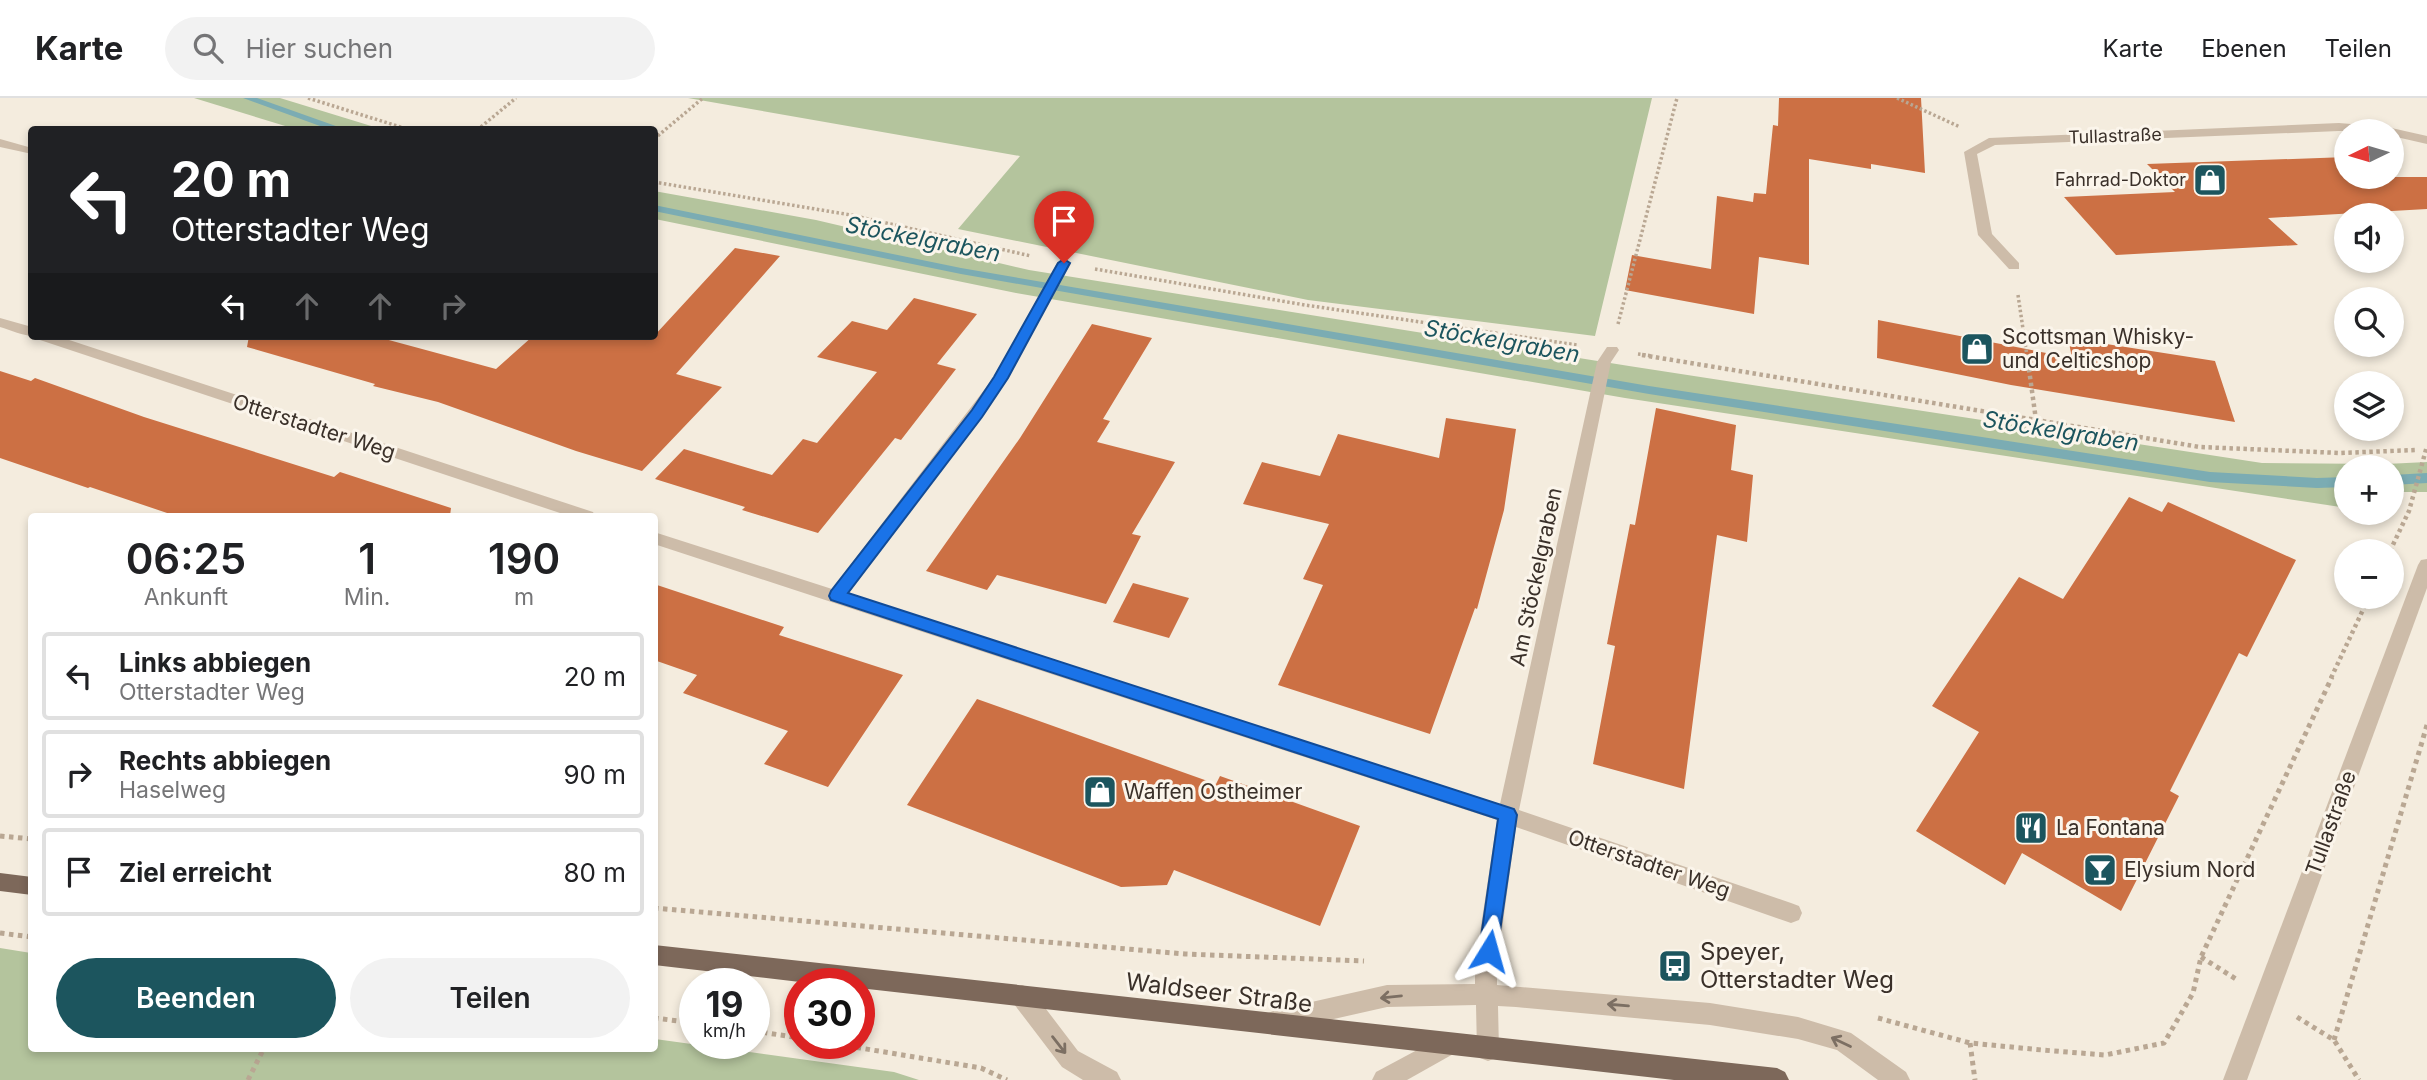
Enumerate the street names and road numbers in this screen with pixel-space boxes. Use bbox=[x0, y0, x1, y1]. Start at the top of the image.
street label: Tullastraße bbox=[2068, 123, 2162, 148]
street label: Otterstadter Weg bbox=[230, 388, 399, 465]
street label: Am Stöckelgraben bbox=[1504, 485, 1567, 669]
street label: Tullastraße bbox=[2300, 767, 2361, 878]
street label: Otterstadter Weg bbox=[1565, 824, 1733, 903]
street label: Waldseer Straße bbox=[1124, 967, 1314, 1018]

